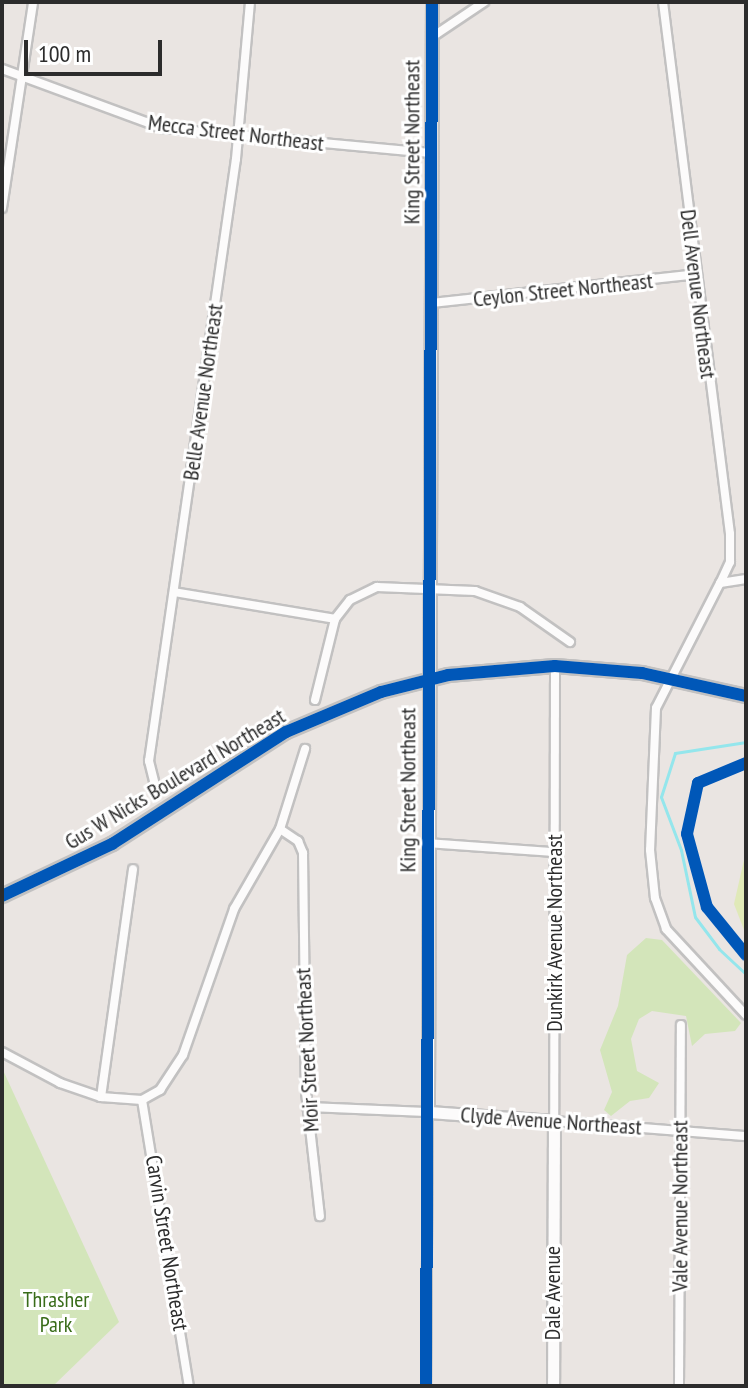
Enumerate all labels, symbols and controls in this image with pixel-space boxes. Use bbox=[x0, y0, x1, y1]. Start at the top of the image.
scale bar bbox=[28, 24, 166, 74]
text: 100 m bbox=[38, 38, 91, 69]
street label: King Street Northeast bbox=[399, 60, 425, 224]
street label: Mecca Street Northeast bbox=[147, 109, 325, 157]
street label: Dell Avenue Northeast bbox=[674, 208, 722, 380]
street label: Ceylon Street Northeast bbox=[472, 267, 654, 313]
street label: Belle Avenue Northeast bbox=[177, 302, 229, 482]
street label: Gus W Nicks Boulevard Northeast bbox=[60, 703, 290, 855]
street label: King Street Northeast bbox=[395, 708, 421, 872]
street label: Dunkirk Avenue Northeast bbox=[542, 834, 568, 1032]
street label: Moir Street Northeast bbox=[290, 967, 324, 1133]
street label: Clyde Avenue Northeast bbox=[459, 1101, 643, 1141]
street label: Vale Avenue Northeast bbox=[667, 1120, 693, 1292]
street label: Carvin Street Northeast bbox=[140, 1153, 194, 1333]
street label: Dale Avenue bbox=[540, 1246, 566, 1340]
park label: Thrasher Park bbox=[23, 1286, 89, 1338]

